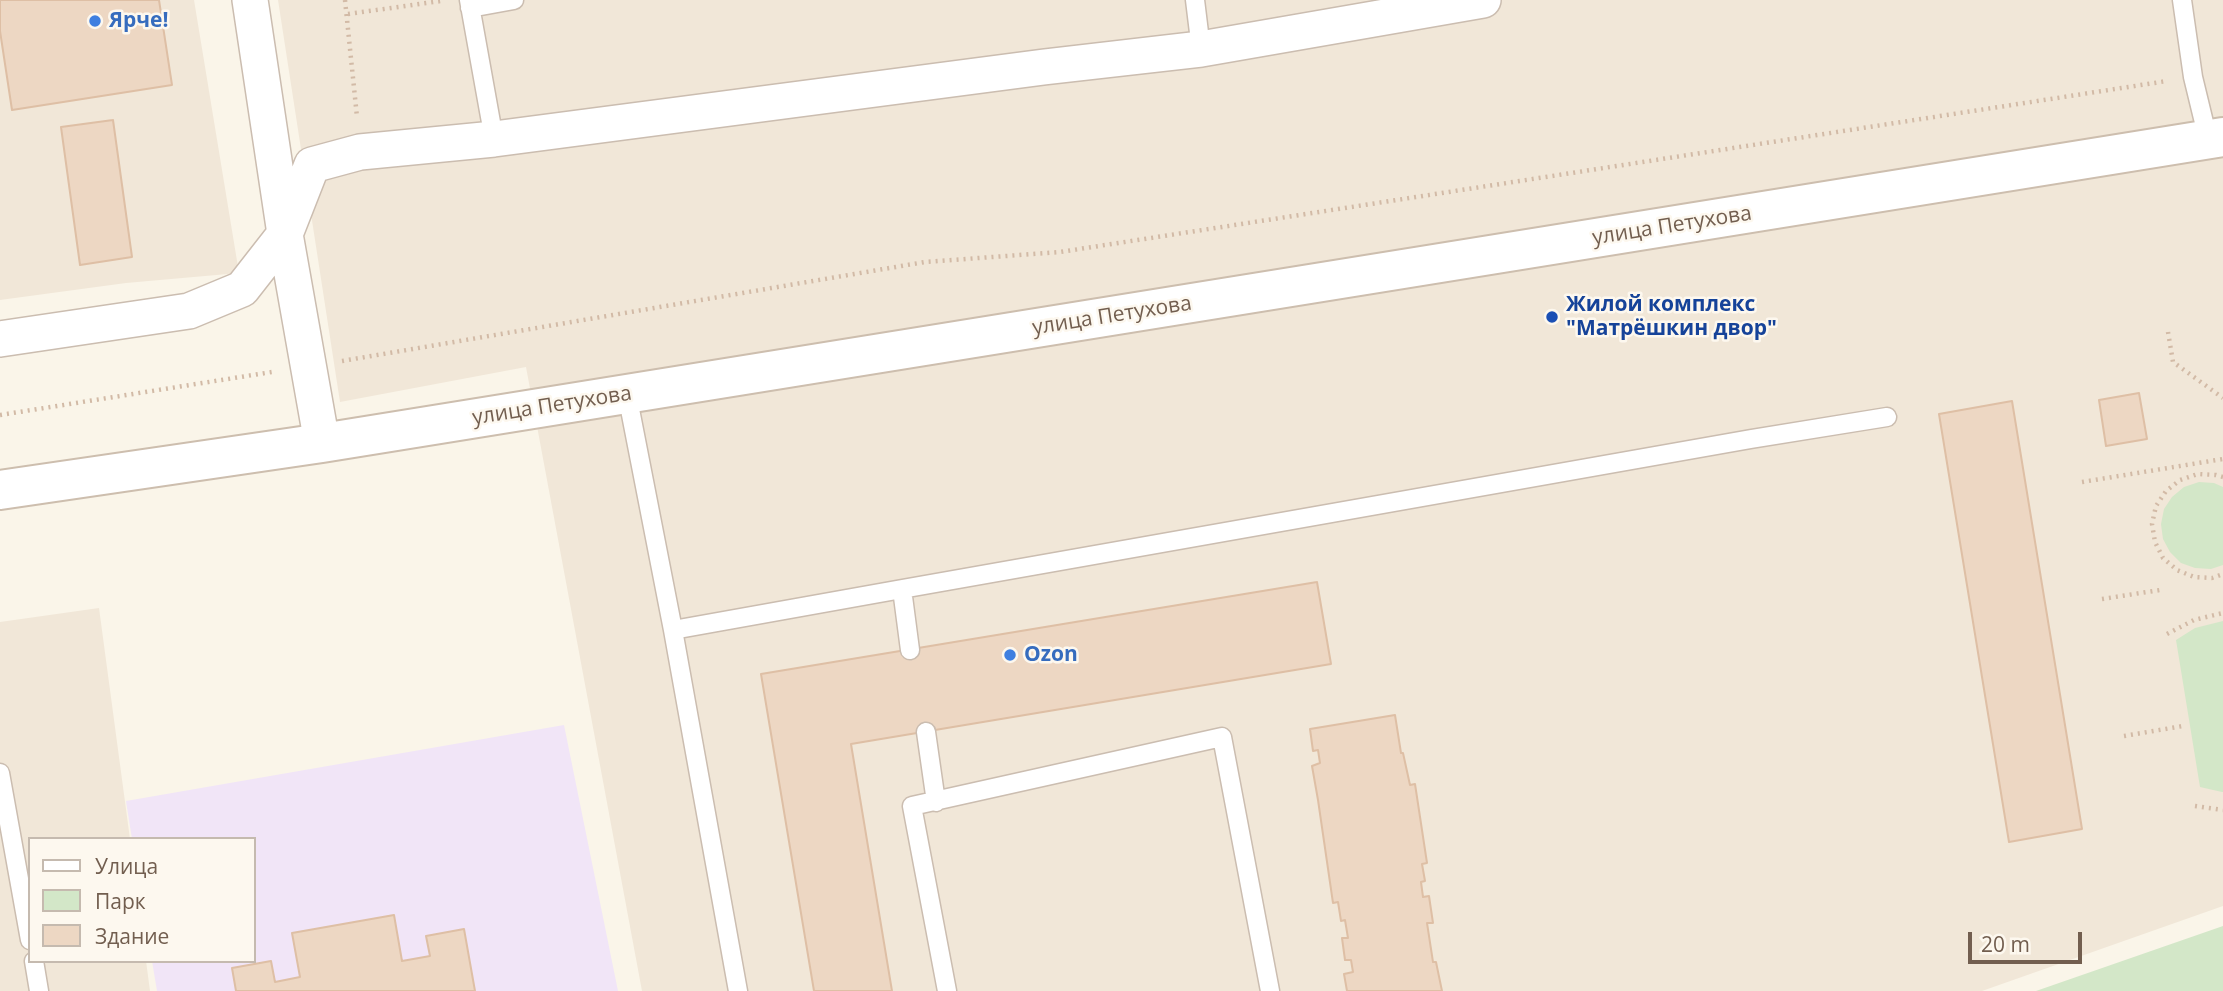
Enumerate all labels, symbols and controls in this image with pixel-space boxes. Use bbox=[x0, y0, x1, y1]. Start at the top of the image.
place label: Ярче! bbox=[109, 8, 168, 34]
marker: Ярче! bbox=[87, 13, 103, 29]
street label: улица Петухова bbox=[1591, 201, 1753, 251]
street label: улица Петухова bbox=[1031, 291, 1193, 341]
place label: Жилой комплекс "Матрёшкин двор" bbox=[1566, 292, 1777, 342]
marker: Жилой комплекс "Матрёшкин двор" bbox=[1544, 309, 1560, 325]
street label: улица Петухова bbox=[471, 381, 633, 431]
place label: Ozon bbox=[1024, 642, 1078, 668]
marker: Ozon bbox=[1002, 647, 1018, 663]
legend bbox=[28, 837, 256, 963]
text: Улица bbox=[95, 852, 158, 880]
text: Парк bbox=[95, 887, 146, 915]
scale bar bbox=[1971, 918, 2085, 962]
text: Здание bbox=[95, 922, 169, 950]
text: 20 m bbox=[1981, 930, 2030, 958]

